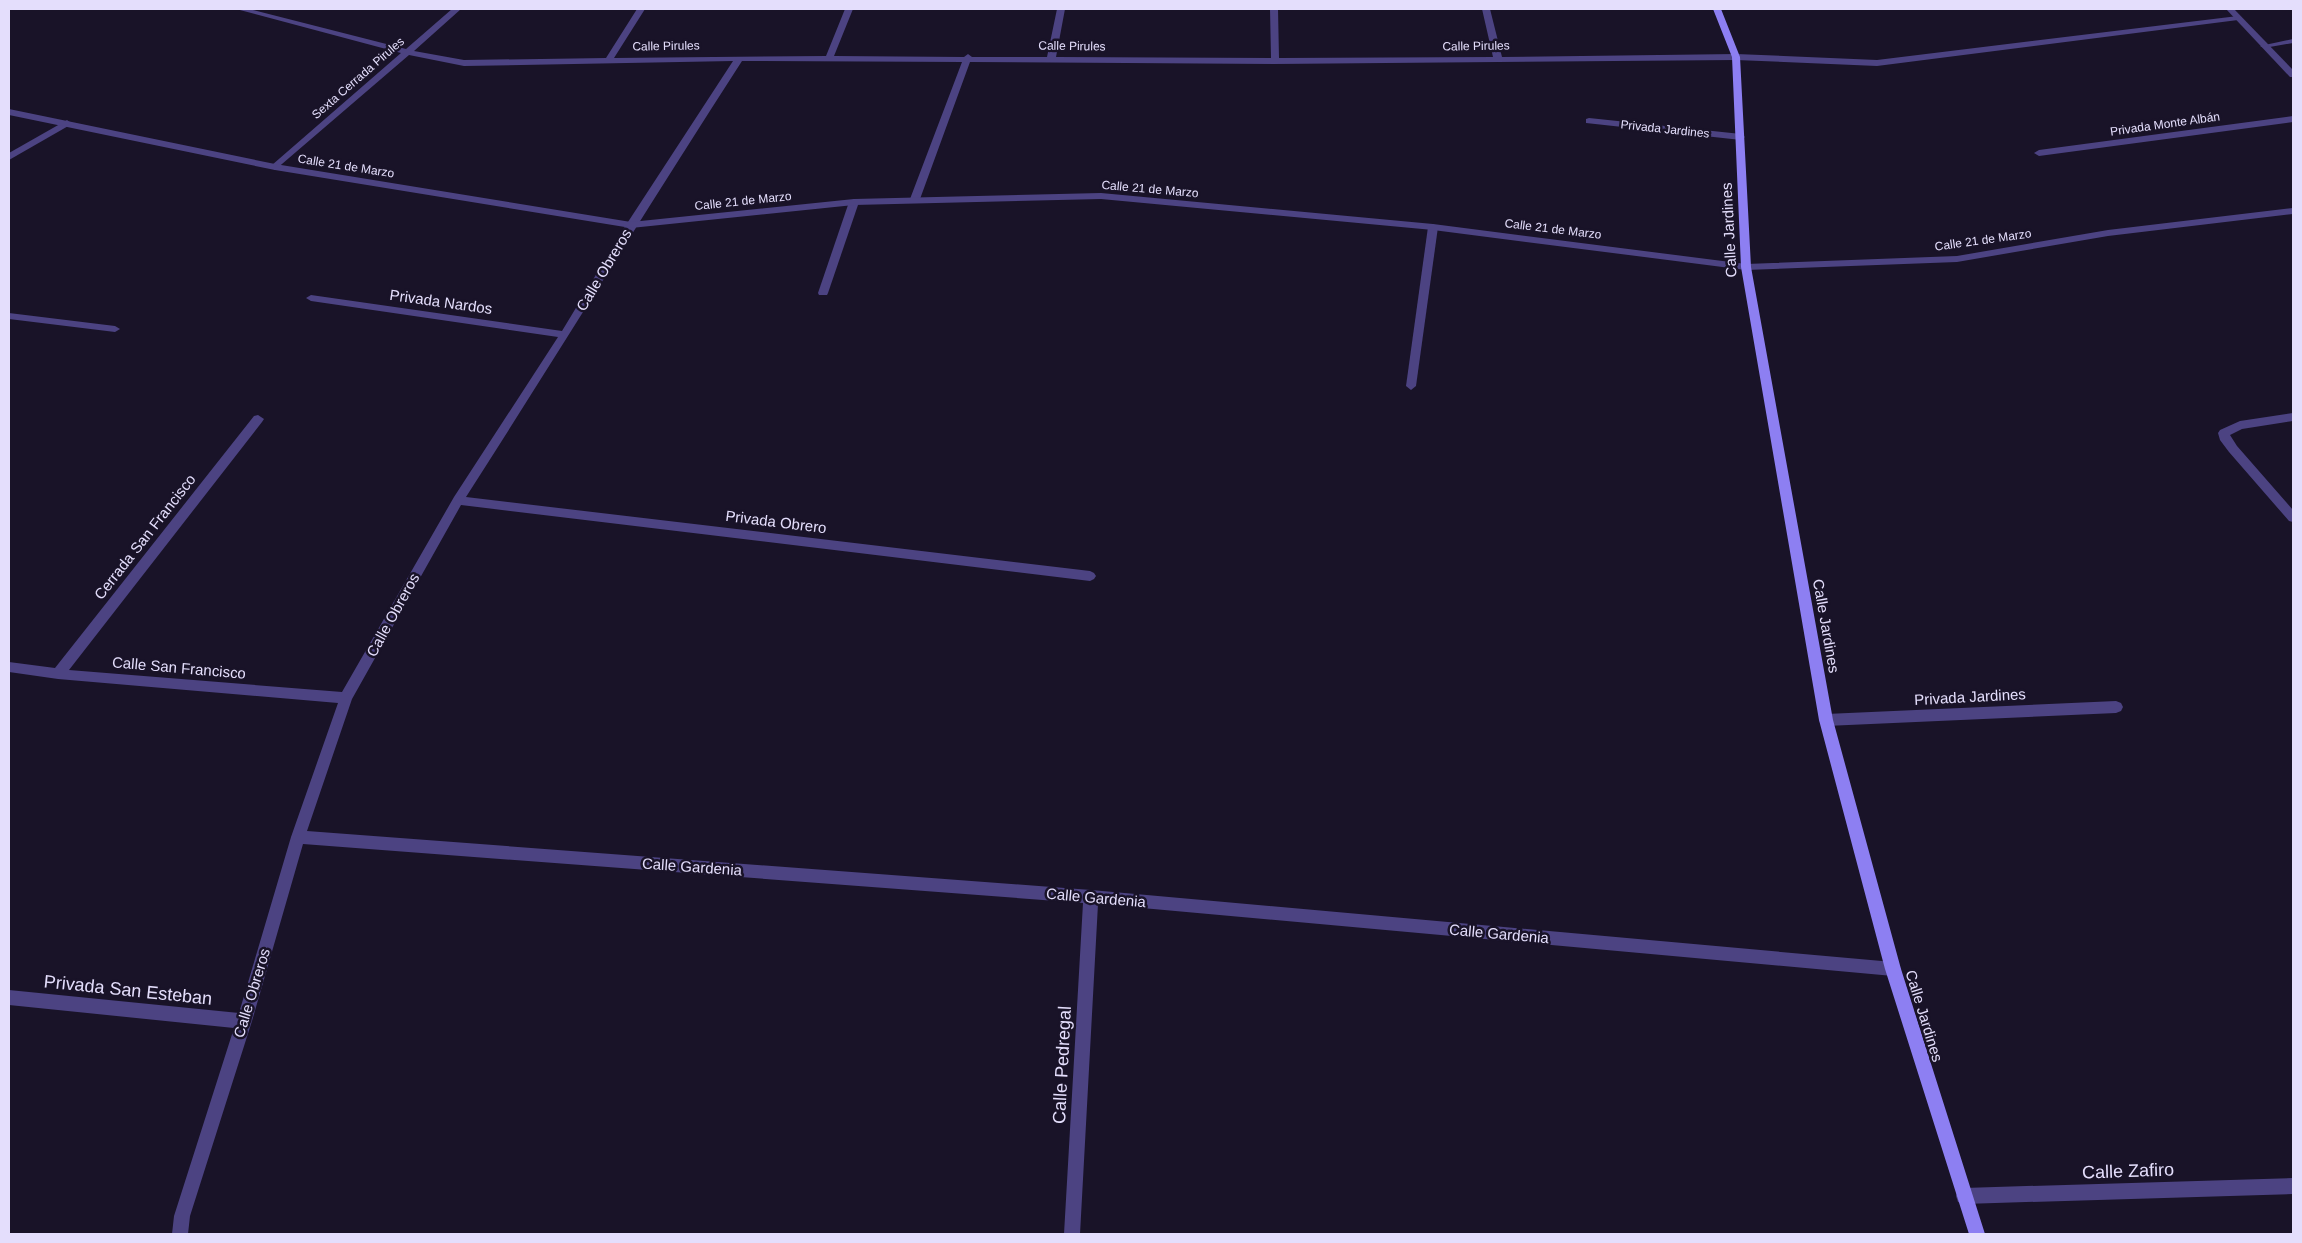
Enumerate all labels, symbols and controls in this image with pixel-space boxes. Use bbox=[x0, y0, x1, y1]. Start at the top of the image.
street label: Sexta Cerrada Pirules bbox=[309, 34, 407, 122]
street label: Calle Pirules bbox=[632, 38, 700, 54]
street label: Calle Pirules bbox=[1038, 38, 1106, 54]
street label: Calle Pirules bbox=[1442, 38, 1510, 54]
street label: Privada Monte Albán bbox=[2109, 109, 2221, 139]
street label: Privada Jardines bbox=[1620, 117, 1710, 141]
street label: Calle 21 de Marzo bbox=[297, 151, 396, 181]
street label: Calle 21 de Marzo bbox=[1101, 178, 1199, 200]
street label: Calle Jardines bbox=[1718, 182, 1739, 278]
street label: Calle 21 de Marzo bbox=[694, 189, 792, 213]
street label: Calle 21 de Marzo bbox=[1504, 216, 1603, 242]
street label: Calle Obreros bbox=[572, 226, 635, 314]
street label: Calle 21 de Marzo bbox=[1934, 226, 2033, 254]
street label: Privada Nardos bbox=[389, 286, 493, 317]
street label: Cerrada San Francisco bbox=[90, 471, 199, 603]
street label: Privada Obrero bbox=[725, 507, 828, 536]
street label: Calle Obreros bbox=[363, 570, 422, 659]
street label: Calle Jardines bbox=[1810, 578, 1843, 674]
street label: Calle San Francisco bbox=[111, 653, 247, 682]
street label: Privada Jardines bbox=[1914, 685, 2026, 708]
street label: Calle Gardenia bbox=[642, 855, 743, 879]
street label: Calle Gardenia bbox=[1045, 885, 1147, 910]
street label: Calle Gardenia bbox=[1448, 921, 1550, 946]
street label: Calle Obreros bbox=[230, 946, 273, 1040]
street label: Calle Jardines bbox=[1902, 968, 1947, 1064]
street label: Privada San Esteban bbox=[43, 971, 213, 1009]
street label: Calle Pedregal bbox=[1049, 1006, 1075, 1124]
street label: Calle Zafiro bbox=[2082, 1159, 2174, 1183]

